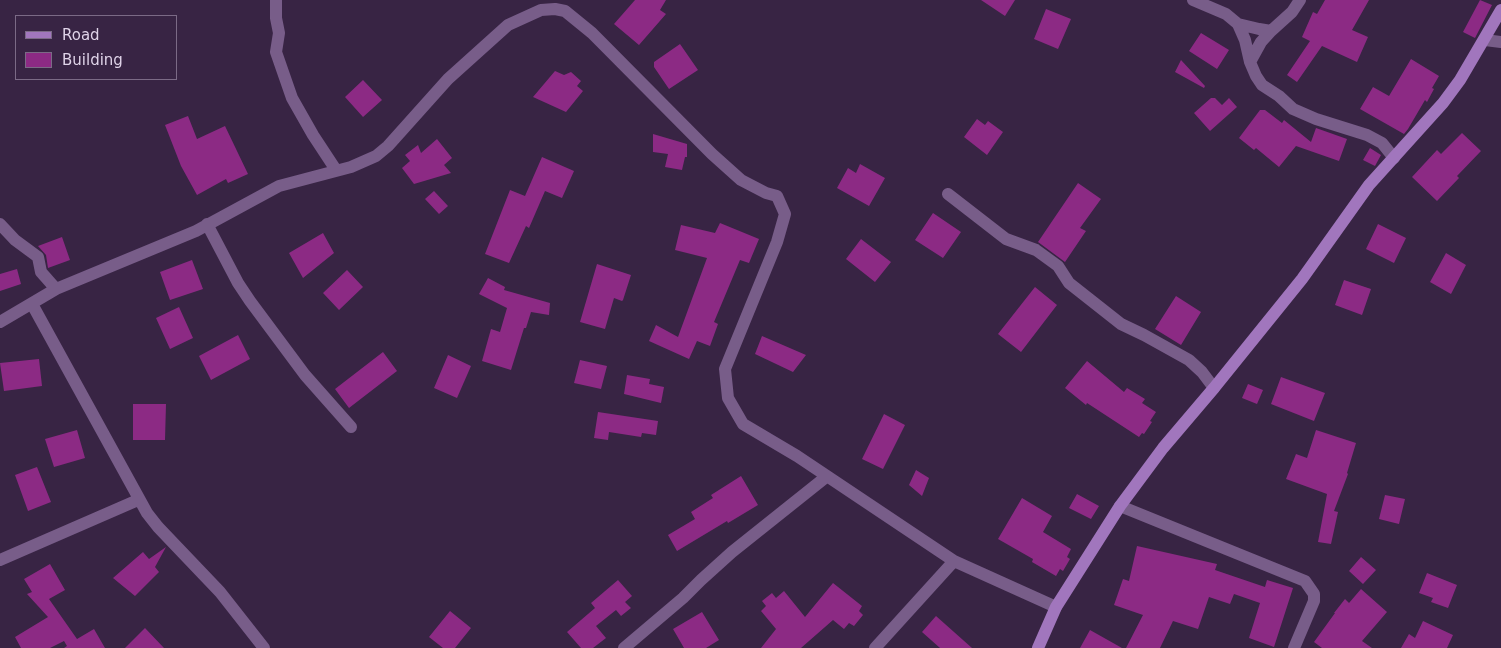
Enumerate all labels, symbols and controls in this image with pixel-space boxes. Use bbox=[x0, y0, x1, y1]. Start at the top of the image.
legend bbox=[15, 15, 178, 80]
text: Road bbox=[62, 26, 100, 44]
text: Building bbox=[62, 51, 123, 69]

